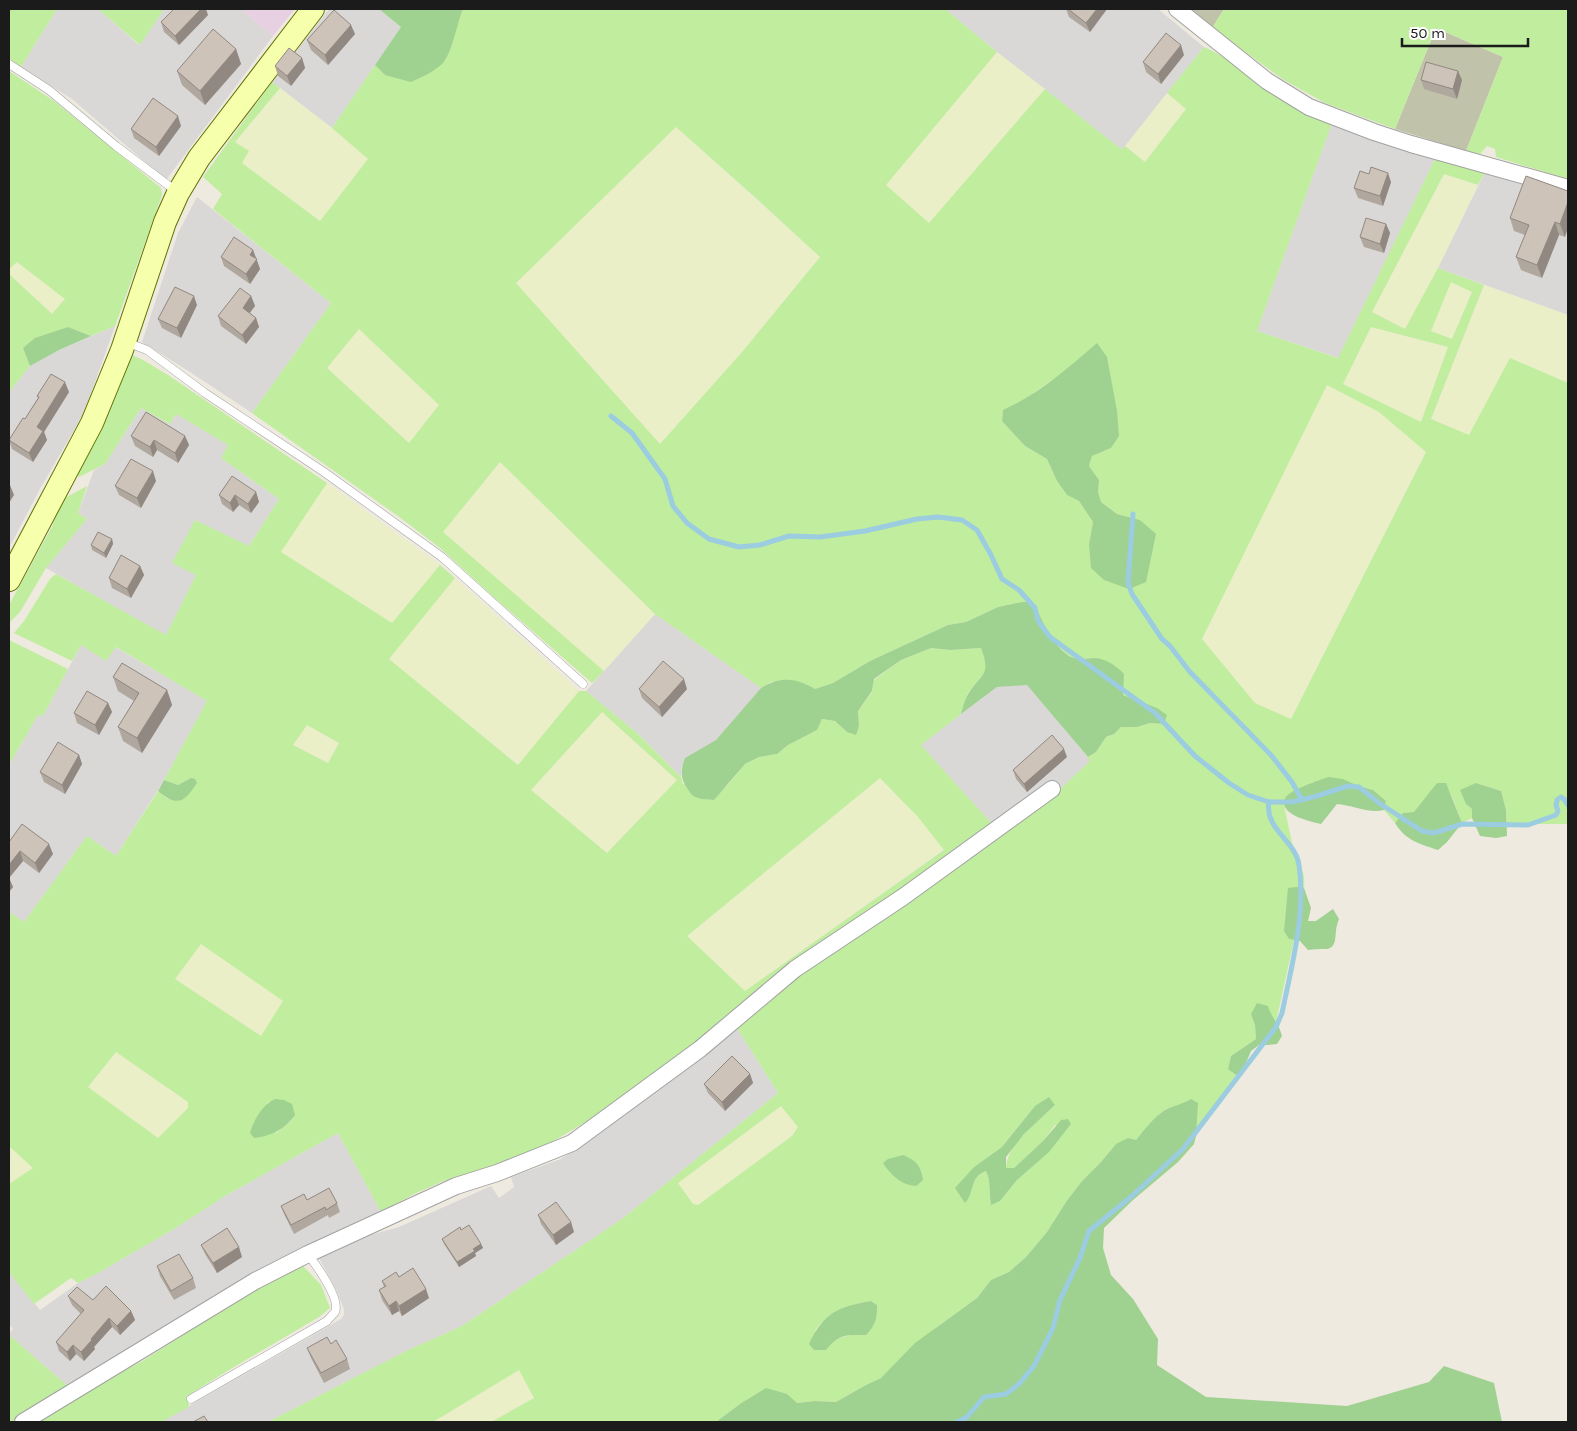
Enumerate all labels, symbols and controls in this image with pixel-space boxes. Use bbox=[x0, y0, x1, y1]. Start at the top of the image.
scale bar bbox=[1402, 15, 1528, 47]
text: 50 m bbox=[1410, 24, 1445, 42]

